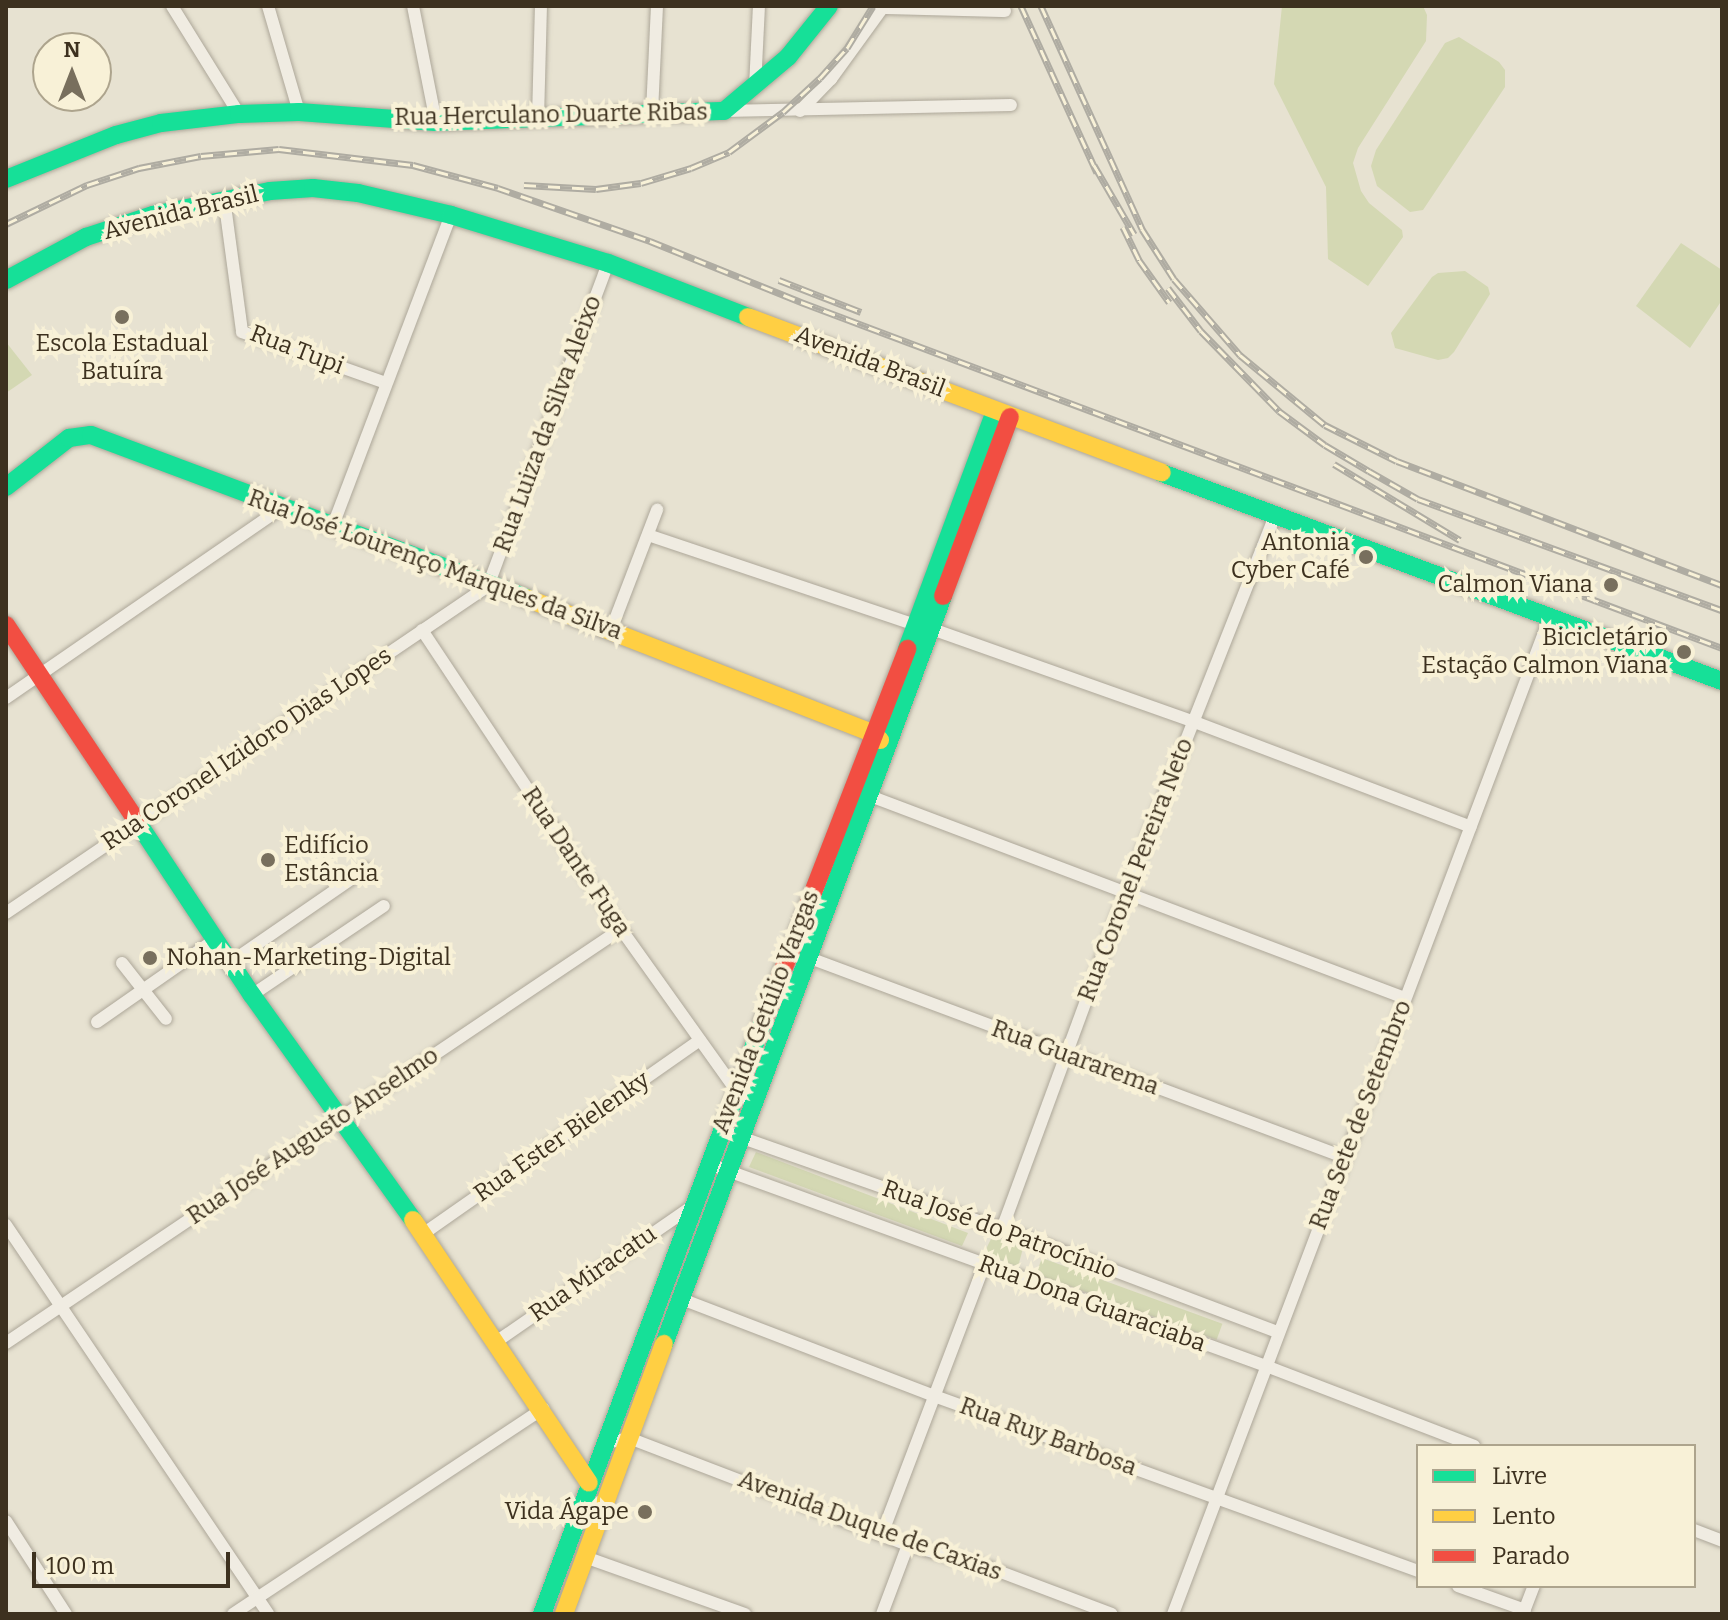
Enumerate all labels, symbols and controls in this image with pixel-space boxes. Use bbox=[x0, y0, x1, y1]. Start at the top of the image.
north arrow bbox=[32, 32, 112, 112]
text: N bbox=[64, 36, 80, 63]
street label: Rua Herculano Duarte Ribas bbox=[394, 98, 708, 132]
street label: Avenida Brasil bbox=[100, 180, 262, 246]
street label: Rua Luiza da Silva Aleixo bbox=[488, 292, 608, 556]
marker: Escola Estadual Batuíra bbox=[113, 308, 131, 326]
street label: Rua Tupi bbox=[246, 319, 348, 381]
street label: Avenida Brasil bbox=[791, 320, 949, 404]
place label: Escola Estadual Batuíra bbox=[36, 330, 208, 386]
street label: Rua José Lourenço Marques da Silva bbox=[244, 484, 626, 646]
place label: Antonia Cyber Café bbox=[1231, 529, 1350, 585]
marker: Antonia Cyber Café bbox=[1357, 548, 1375, 566]
place label: Calmon Viana bbox=[1437, 571, 1593, 599]
marker: Calmon Viana bbox=[1600, 574, 1622, 596]
place label: Bicicletário Estação Calmon Viana bbox=[1421, 624, 1668, 680]
street label: Rua Coronel Izidoro Dias Lopes bbox=[97, 641, 397, 857]
marker: Bicicletário Estação Calmon Viana bbox=[1675, 643, 1693, 661]
street label: Rua Coronel Pereira Neto bbox=[1072, 734, 1200, 1006]
street label: Rua Dante Fuga bbox=[515, 782, 637, 942]
place label: Edifício Estância bbox=[284, 832, 379, 888]
marker: Edifício Estância bbox=[259, 851, 277, 869]
street label: Avenida Getúlio Vargas bbox=[706, 886, 826, 1138]
place label: Nohan-Marketing-Digital bbox=[166, 944, 451, 972]
marker: Nohan-Marketing-Digital bbox=[141, 949, 159, 967]
street label: Rua Sete de Setembro bbox=[1304, 996, 1418, 1234]
street label: Rua Guararema bbox=[987, 1014, 1163, 1102]
street label: Rua José Augusto Anselmo bbox=[182, 1041, 444, 1231]
street label: Rua Ester Bielenky bbox=[469, 1066, 655, 1208]
street label: Rua José do Patrocínio bbox=[878, 1174, 1120, 1286]
street label: Rua Miracatu bbox=[524, 1220, 662, 1328]
street label: Rua Dona Guaraciaba bbox=[975, 1250, 1209, 1358]
street label: Rua Ruy Barbosa bbox=[956, 1392, 1140, 1482]
legend bbox=[1416, 1444, 1696, 1588]
text: Livre bbox=[1492, 1462, 1547, 1490]
street label: Avenida Duque de Caxias bbox=[734, 1465, 1006, 1587]
place label: Vida Ágape bbox=[504, 1498, 629, 1526]
text: Lento bbox=[1492, 1502, 1555, 1530]
marker: Vida Ágape bbox=[636, 1503, 654, 1521]
scale bar bbox=[36, 1536, 234, 1586]
text: Parado bbox=[1492, 1542, 1570, 1570]
text: 100 m bbox=[46, 1552, 114, 1580]

